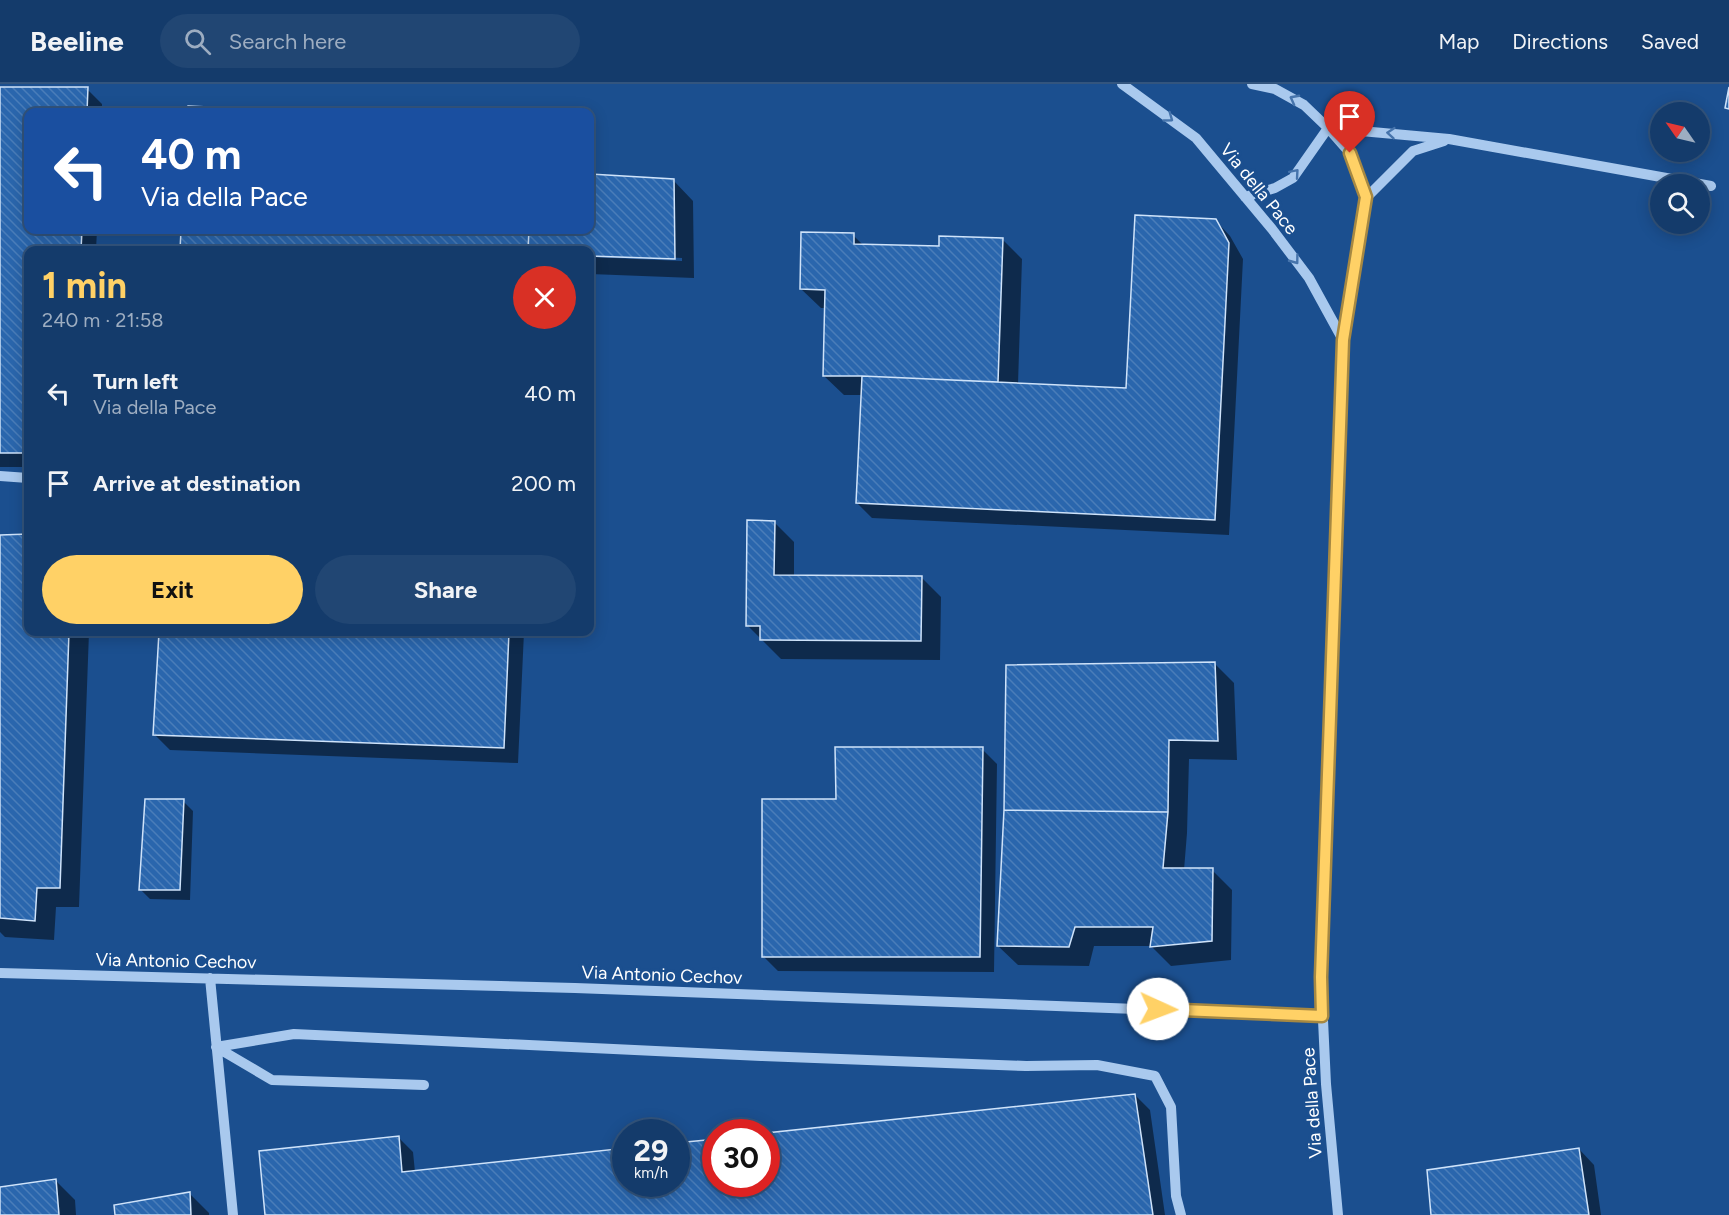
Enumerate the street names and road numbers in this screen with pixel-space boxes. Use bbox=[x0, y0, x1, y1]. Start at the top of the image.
street label: Via della Pace bbox=[1215, 139, 1303, 239]
street label: Via Antonio Cechov bbox=[95, 949, 257, 973]
street label: Via Antonio Cechov bbox=[581, 961, 743, 989]
street label: Via della Pace bbox=[1297, 1047, 1327, 1159]

